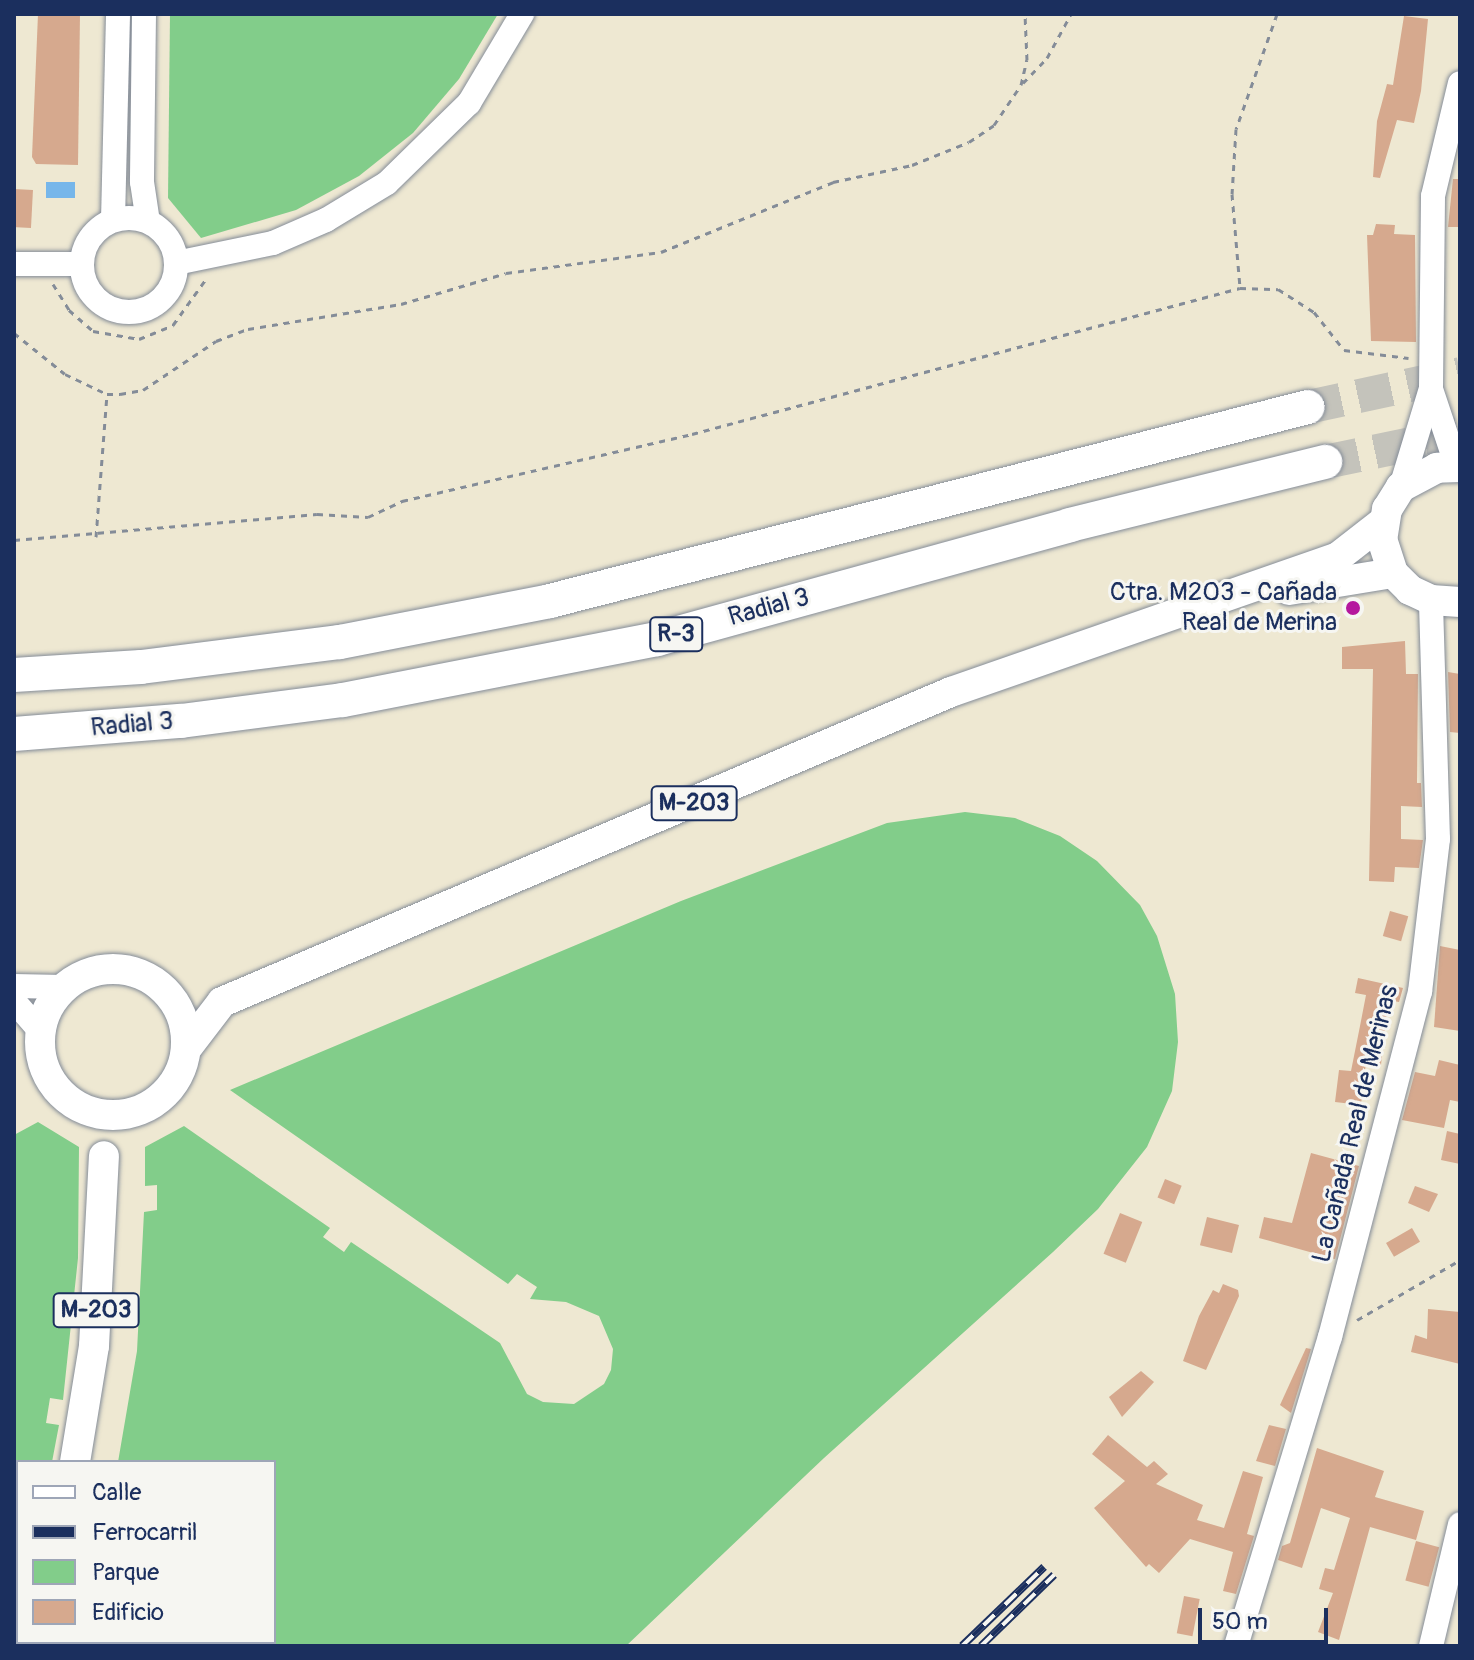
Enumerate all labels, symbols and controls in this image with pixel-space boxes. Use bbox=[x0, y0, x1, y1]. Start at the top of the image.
place label: Ctra. M203 - Cañada Real de Merina bbox=[1110, 577, 1337, 638]
street label: Radial 3 bbox=[725, 582, 813, 634]
marker: Ctra. M203 - Cañada Real de Merina bbox=[1344, 599, 1362, 617]
road number: R-3 bbox=[648, 614, 704, 654]
street label: Radial 3 bbox=[89, 706, 175, 744]
road number: M-203 bbox=[650, 783, 738, 823]
street label: La Cañada Real de Merinas bbox=[1306, 982, 1406, 1266]
road number: M-203 bbox=[52, 1290, 140, 1330]
legend bbox=[16, 1460, 276, 1644]
text: Calle bbox=[92, 1478, 141, 1507]
text: Ferrocarril bbox=[92, 1518, 198, 1547]
text: Parque bbox=[92, 1558, 159, 1587]
scale bar bbox=[1202, 1592, 1332, 1642]
text: Edificio bbox=[92, 1598, 164, 1627]
text: 50 m bbox=[1212, 1607, 1268, 1636]

